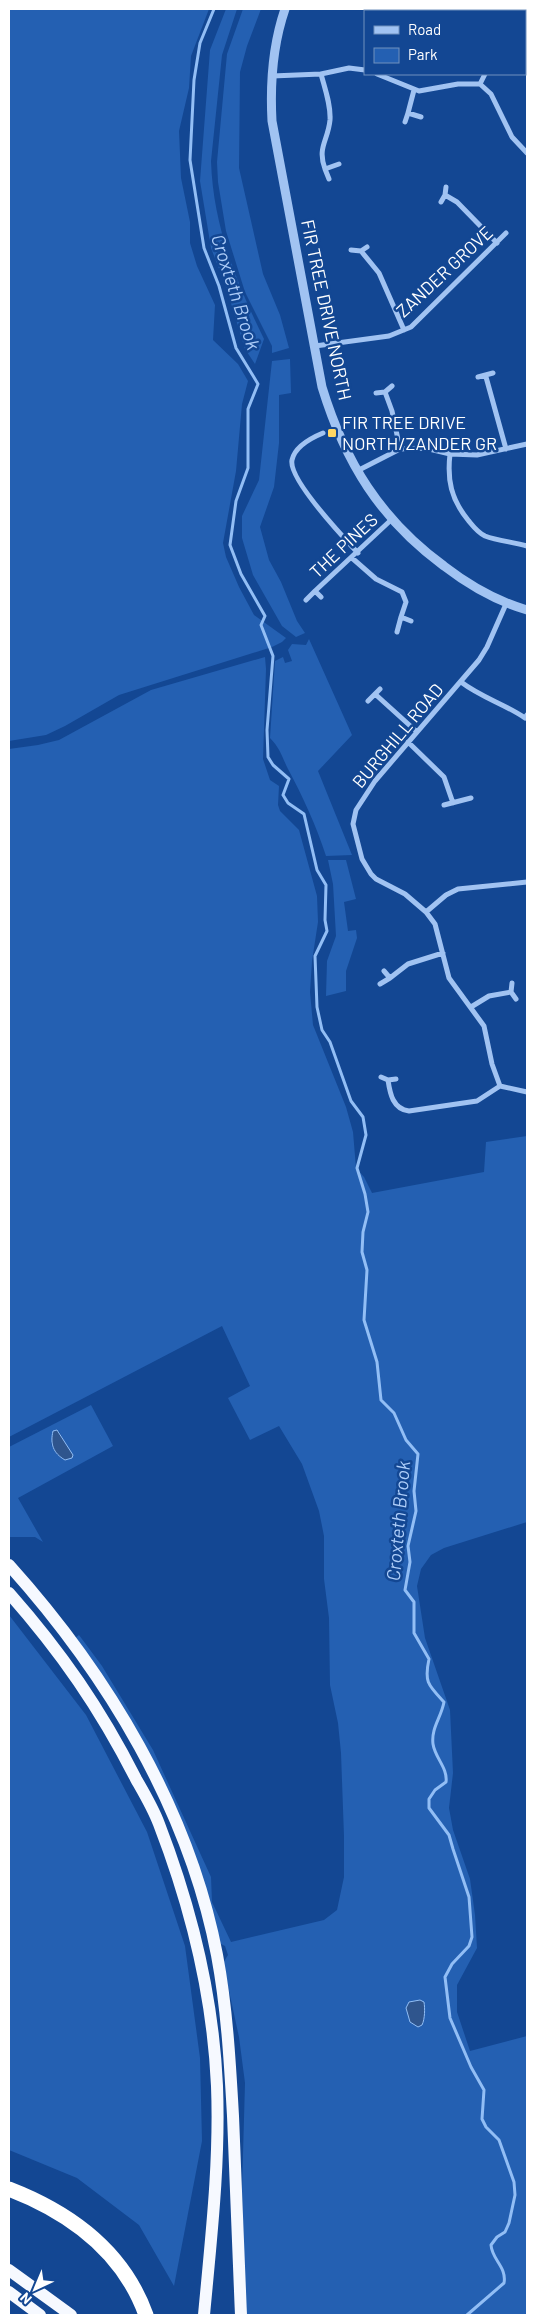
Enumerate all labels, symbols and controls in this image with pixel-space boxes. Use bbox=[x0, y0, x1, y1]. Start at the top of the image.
legend bbox=[364, 10, 526, 75]
text: Road bbox=[408, 20, 441, 38]
text: Park bbox=[408, 45, 438, 63]
street label: FIR TREE DRIVE NORTH bbox=[297, 217, 357, 402]
street label: ZANDER GROVE bbox=[392, 221, 497, 322]
water label: Croxteth Brook bbox=[207, 231, 266, 353]
place label: FIR TREE DRIVE NORTH/ZANDER GR bbox=[342, 411, 497, 454]
marker: FIR TREE DRIVE NORTH/ZANDER GR bbox=[326, 427, 338, 439]
street label: THE PINES bbox=[305, 508, 382, 582]
street label: BURGHILL ROAD bbox=[347, 679, 447, 792]
water label: Croxteth Brook bbox=[381, 1459, 414, 1582]
north arrow bbox=[10, 2264, 60, 2314]
text: N bbox=[16, 2289, 35, 2308]

